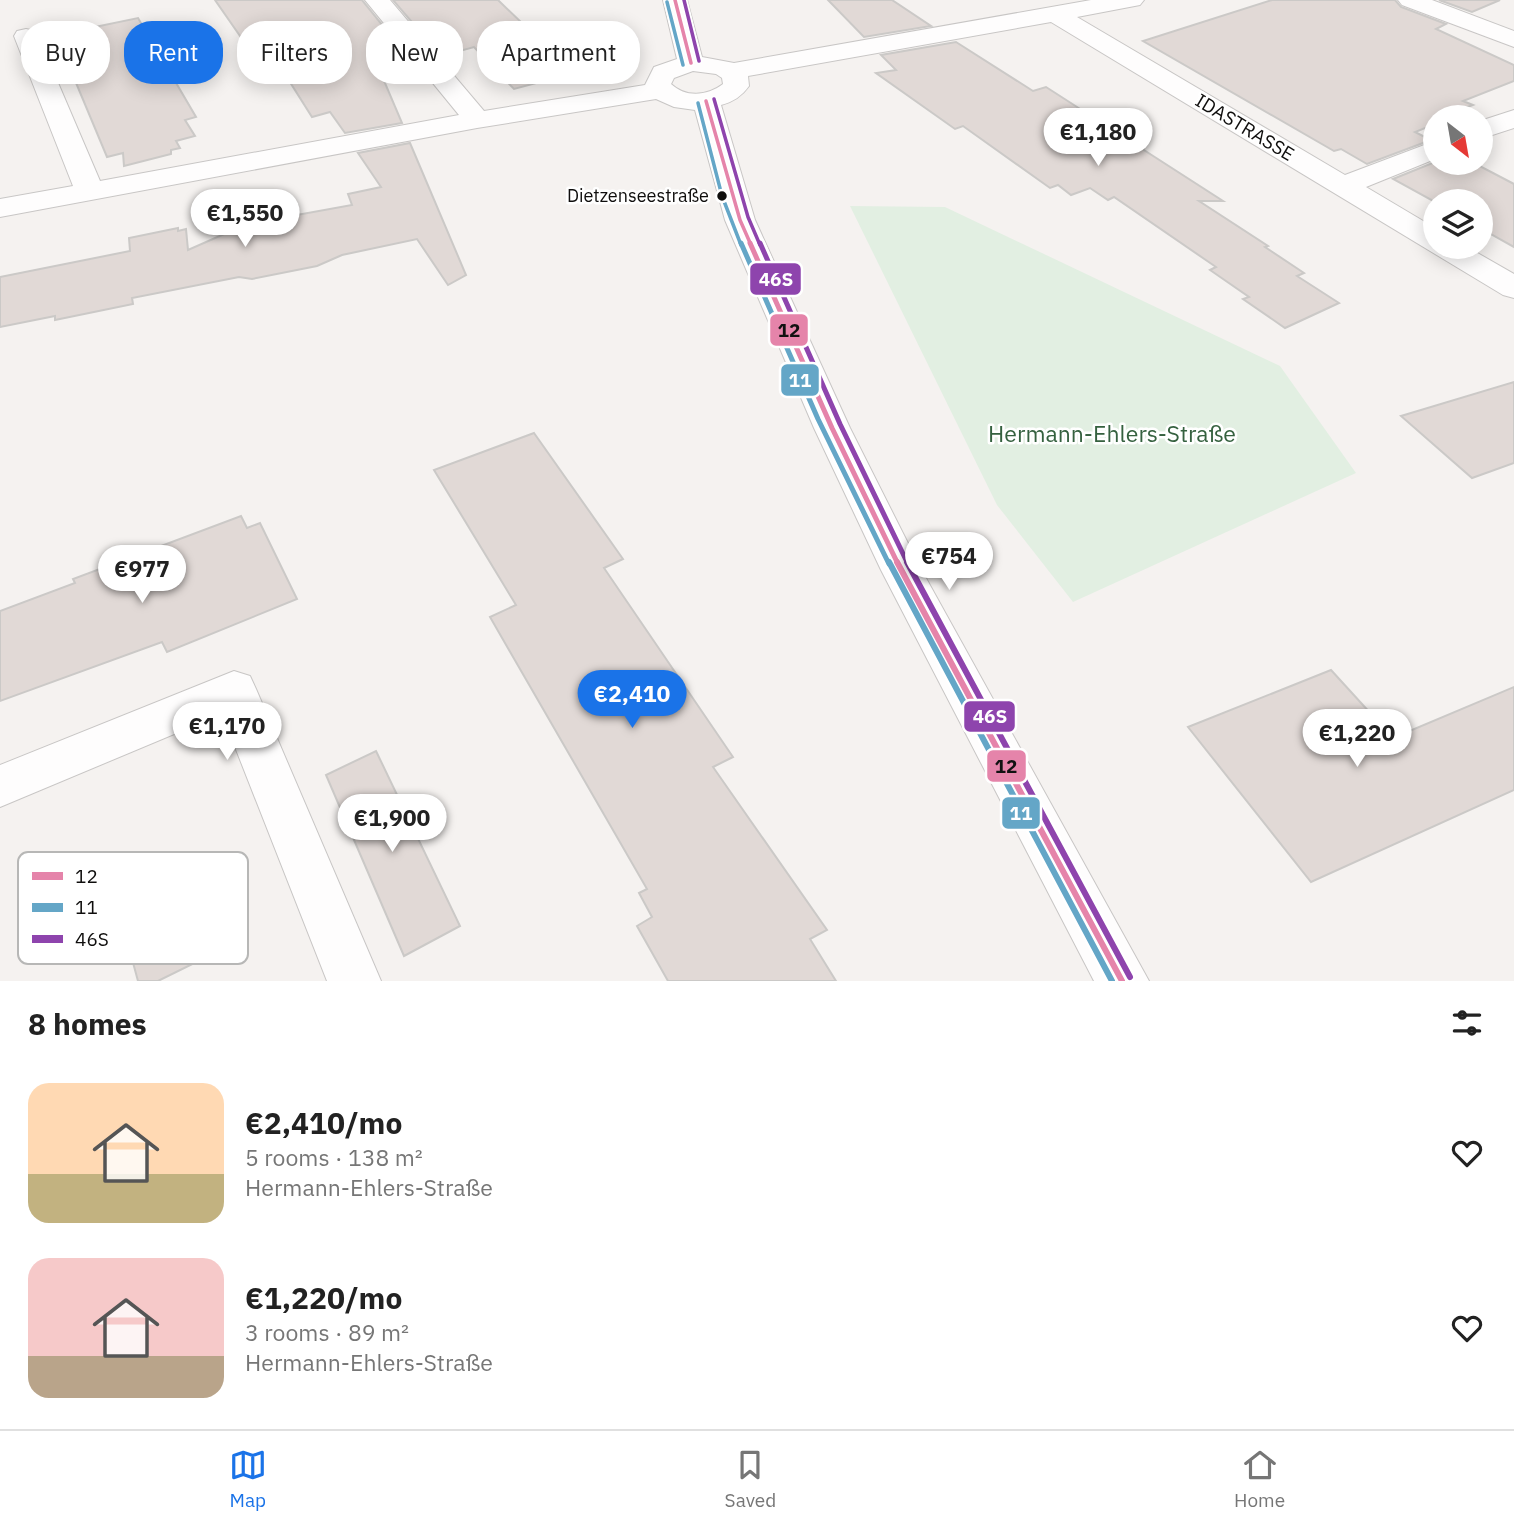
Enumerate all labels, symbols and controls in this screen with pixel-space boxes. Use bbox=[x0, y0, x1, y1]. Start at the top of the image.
chip: Buy bbox=[21, 21, 110, 84]
chip: Rent bbox=[124, 21, 223, 84]
chip: Filters bbox=[237, 21, 352, 84]
chip: New bbox=[366, 21, 463, 84]
chip: Apartment bbox=[477, 21, 640, 84]
street label: IDASTRASSE bbox=[1191, 88, 1299, 166]
north arrow bbox=[1423, 105, 1493, 175]
map controls bbox=[1423, 105, 1493, 259]
pin: €1,180 bbox=[1041, 108, 1155, 168]
text: €1,180 bbox=[1060, 116, 1136, 146]
place label: Dietzenseestraße bbox=[567, 184, 709, 207]
marker: Dietzenseestraße bbox=[715, 189, 729, 203]
button: layers bbox=[1423, 189, 1493, 259]
pin: €1,550 bbox=[188, 190, 302, 249]
text: €1,550 bbox=[207, 197, 283, 227]
line badge: 46S bbox=[749, 262, 802, 296]
text: 46S bbox=[759, 267, 793, 291]
line badge: 12 bbox=[769, 313, 809, 347]
text: 12 bbox=[778, 318, 800, 342]
line badge: 11 bbox=[780, 363, 820, 397]
text: 11 bbox=[789, 368, 812, 392]
park label: Hermann-Ehlers-Straße bbox=[988, 418, 1236, 448]
pin: €754 bbox=[908, 532, 990, 592]
text: €754 bbox=[921, 540, 977, 570]
pin: €977 bbox=[101, 546, 183, 605]
text: €977 bbox=[114, 553, 170, 583]
pin: €2,410 bbox=[575, 670, 689, 730]
text: €2,410 bbox=[594, 678, 670, 708]
line badge: 46S bbox=[963, 700, 1016, 733]
pin: €1,170 bbox=[170, 702, 284, 762]
text: 46S bbox=[973, 704, 1007, 728]
text: €1,170 bbox=[189, 710, 265, 740]
pin: €1,220 bbox=[1300, 710, 1414, 769]
text: €1,220 bbox=[1319, 717, 1395, 747]
line badge: 12 bbox=[986, 749, 1027, 783]
text: 12 bbox=[995, 754, 1017, 778]
pin: €1,900 bbox=[335, 794, 449, 854]
line badge: 11 bbox=[1001, 796, 1041, 830]
text: 11 bbox=[1010, 801, 1033, 825]
text: €1,900 bbox=[354, 802, 430, 832]
legend bbox=[18, 852, 248, 964]
text: 12 bbox=[75, 864, 98, 888]
text: 11 bbox=[75, 895, 98, 919]
text: 46S bbox=[75, 927, 109, 951]
text: 8 homes bbox=[28, 1004, 147, 1043]
icon: filters bbox=[1448, 1004, 1486, 1042]
text: €2,410/mo bbox=[245, 1103, 402, 1142]
icon: home bbox=[84, 1111, 168, 1195]
icon: heart bbox=[1448, 1134, 1486, 1172]
text: 5 rooms · 138 m² bbox=[245, 1142, 423, 1172]
text: Hermann-Ehlers-Straße bbox=[245, 1172, 493, 1202]
text: €1,220/mo bbox=[245, 1278, 402, 1317]
icon: home bbox=[84, 1286, 168, 1370]
icon: heart bbox=[1448, 1309, 1486, 1347]
text: 3 rooms · 89 m² bbox=[245, 1317, 409, 1347]
text: Hermann-Ehlers-Straße bbox=[245, 1347, 493, 1377]
tab: Map bbox=[229, 1446, 267, 1512]
tab: Saved bbox=[725, 1446, 776, 1512]
tab: Home bbox=[1234, 1446, 1285, 1512]

